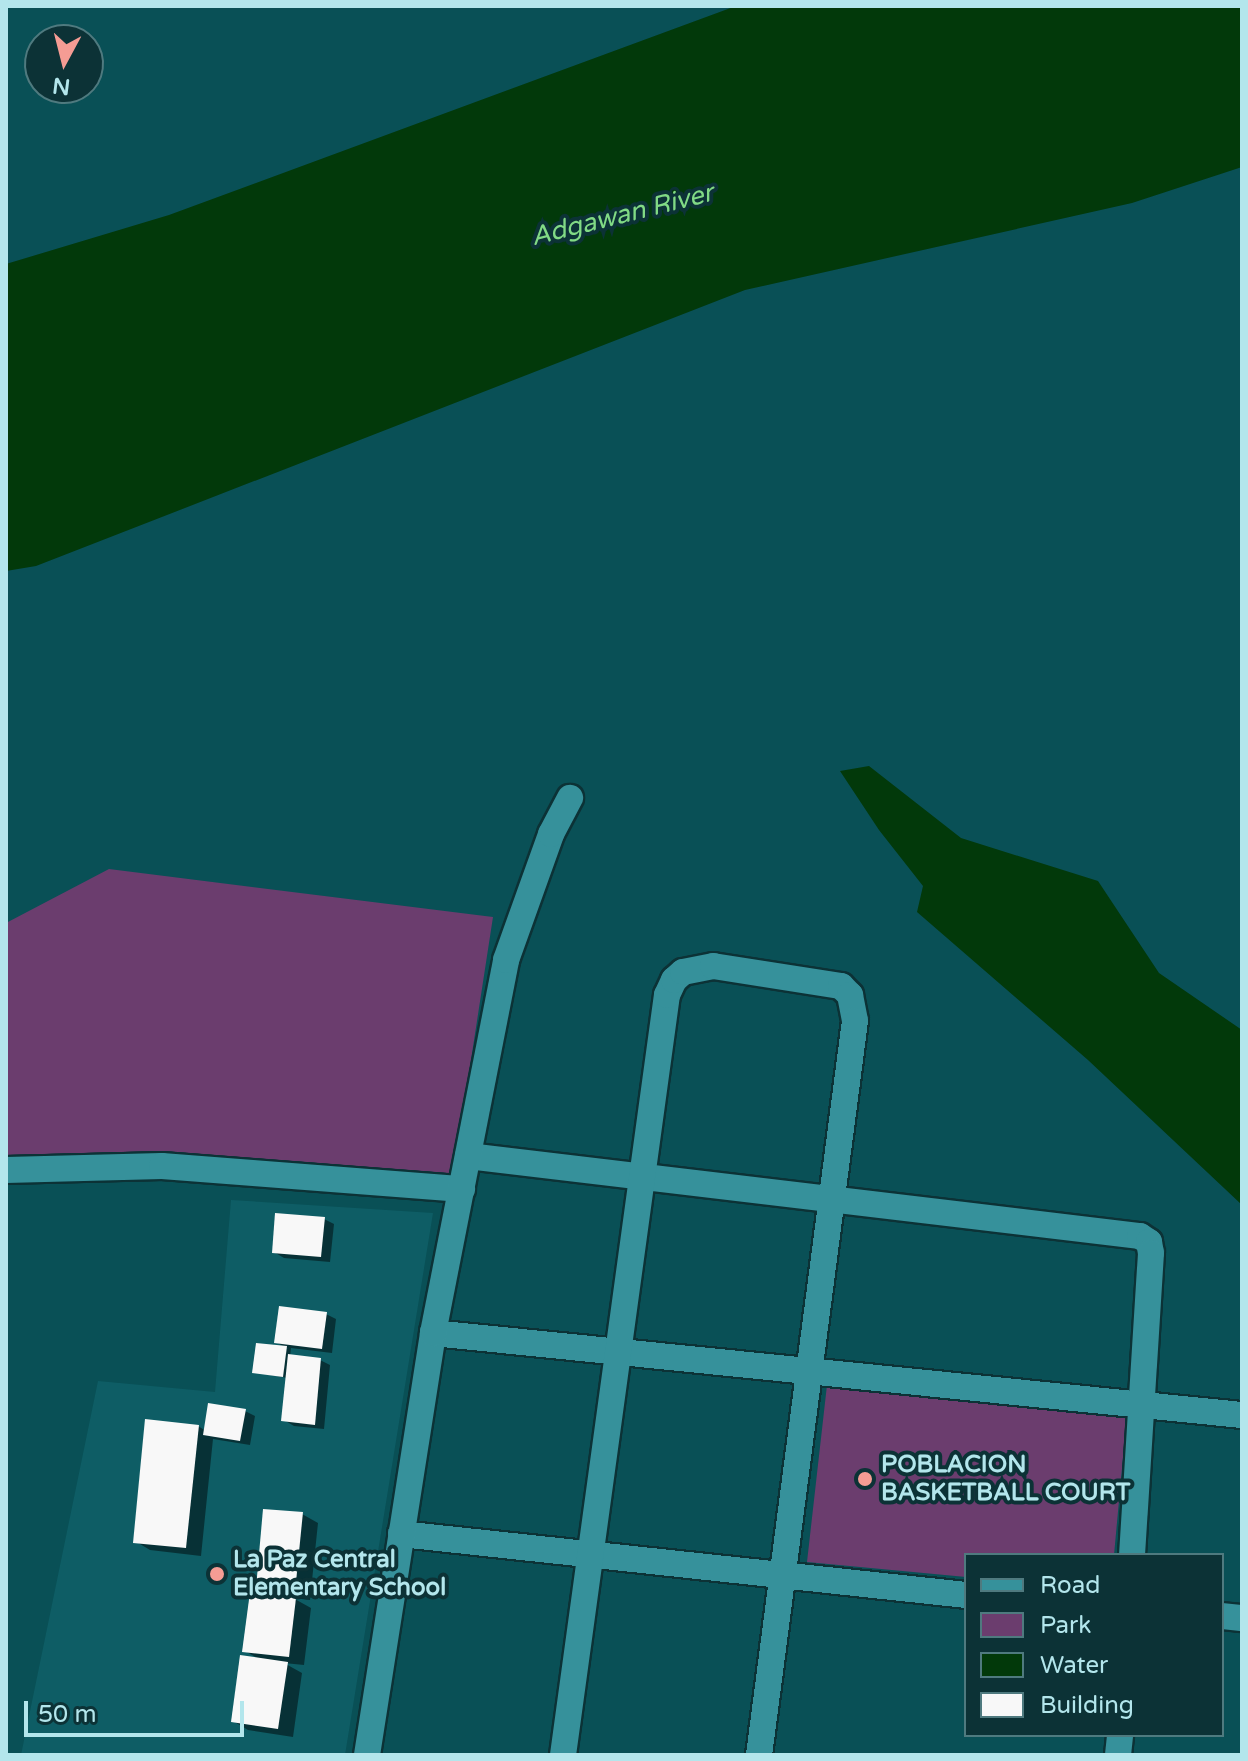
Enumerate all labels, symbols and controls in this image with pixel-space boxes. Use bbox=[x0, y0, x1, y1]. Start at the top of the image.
north arrow bbox=[24, 24, 104, 104]
text: N bbox=[51, 72, 72, 100]
water label: Adgawan River bbox=[527, 177, 717, 253]
place label: POBLACION BASKETBALL COURT bbox=[881, 1451, 1130, 1507]
marker: POBLACION BASKETBALL COURT bbox=[856, 1470, 874, 1488]
place label: La Paz Central Elementary School bbox=[233, 1546, 446, 1602]
legend bbox=[964, 1553, 1224, 1737]
marker: La Paz Central Elementary School bbox=[208, 1565, 226, 1583]
text: Road bbox=[1040, 1571, 1100, 1600]
text: Park bbox=[1040, 1611, 1091, 1640]
text: Water bbox=[1040, 1651, 1108, 1680]
scale bar bbox=[28, 1685, 248, 1735]
text: Building bbox=[1040, 1691, 1134, 1720]
text: 50 m bbox=[38, 1700, 96, 1729]

